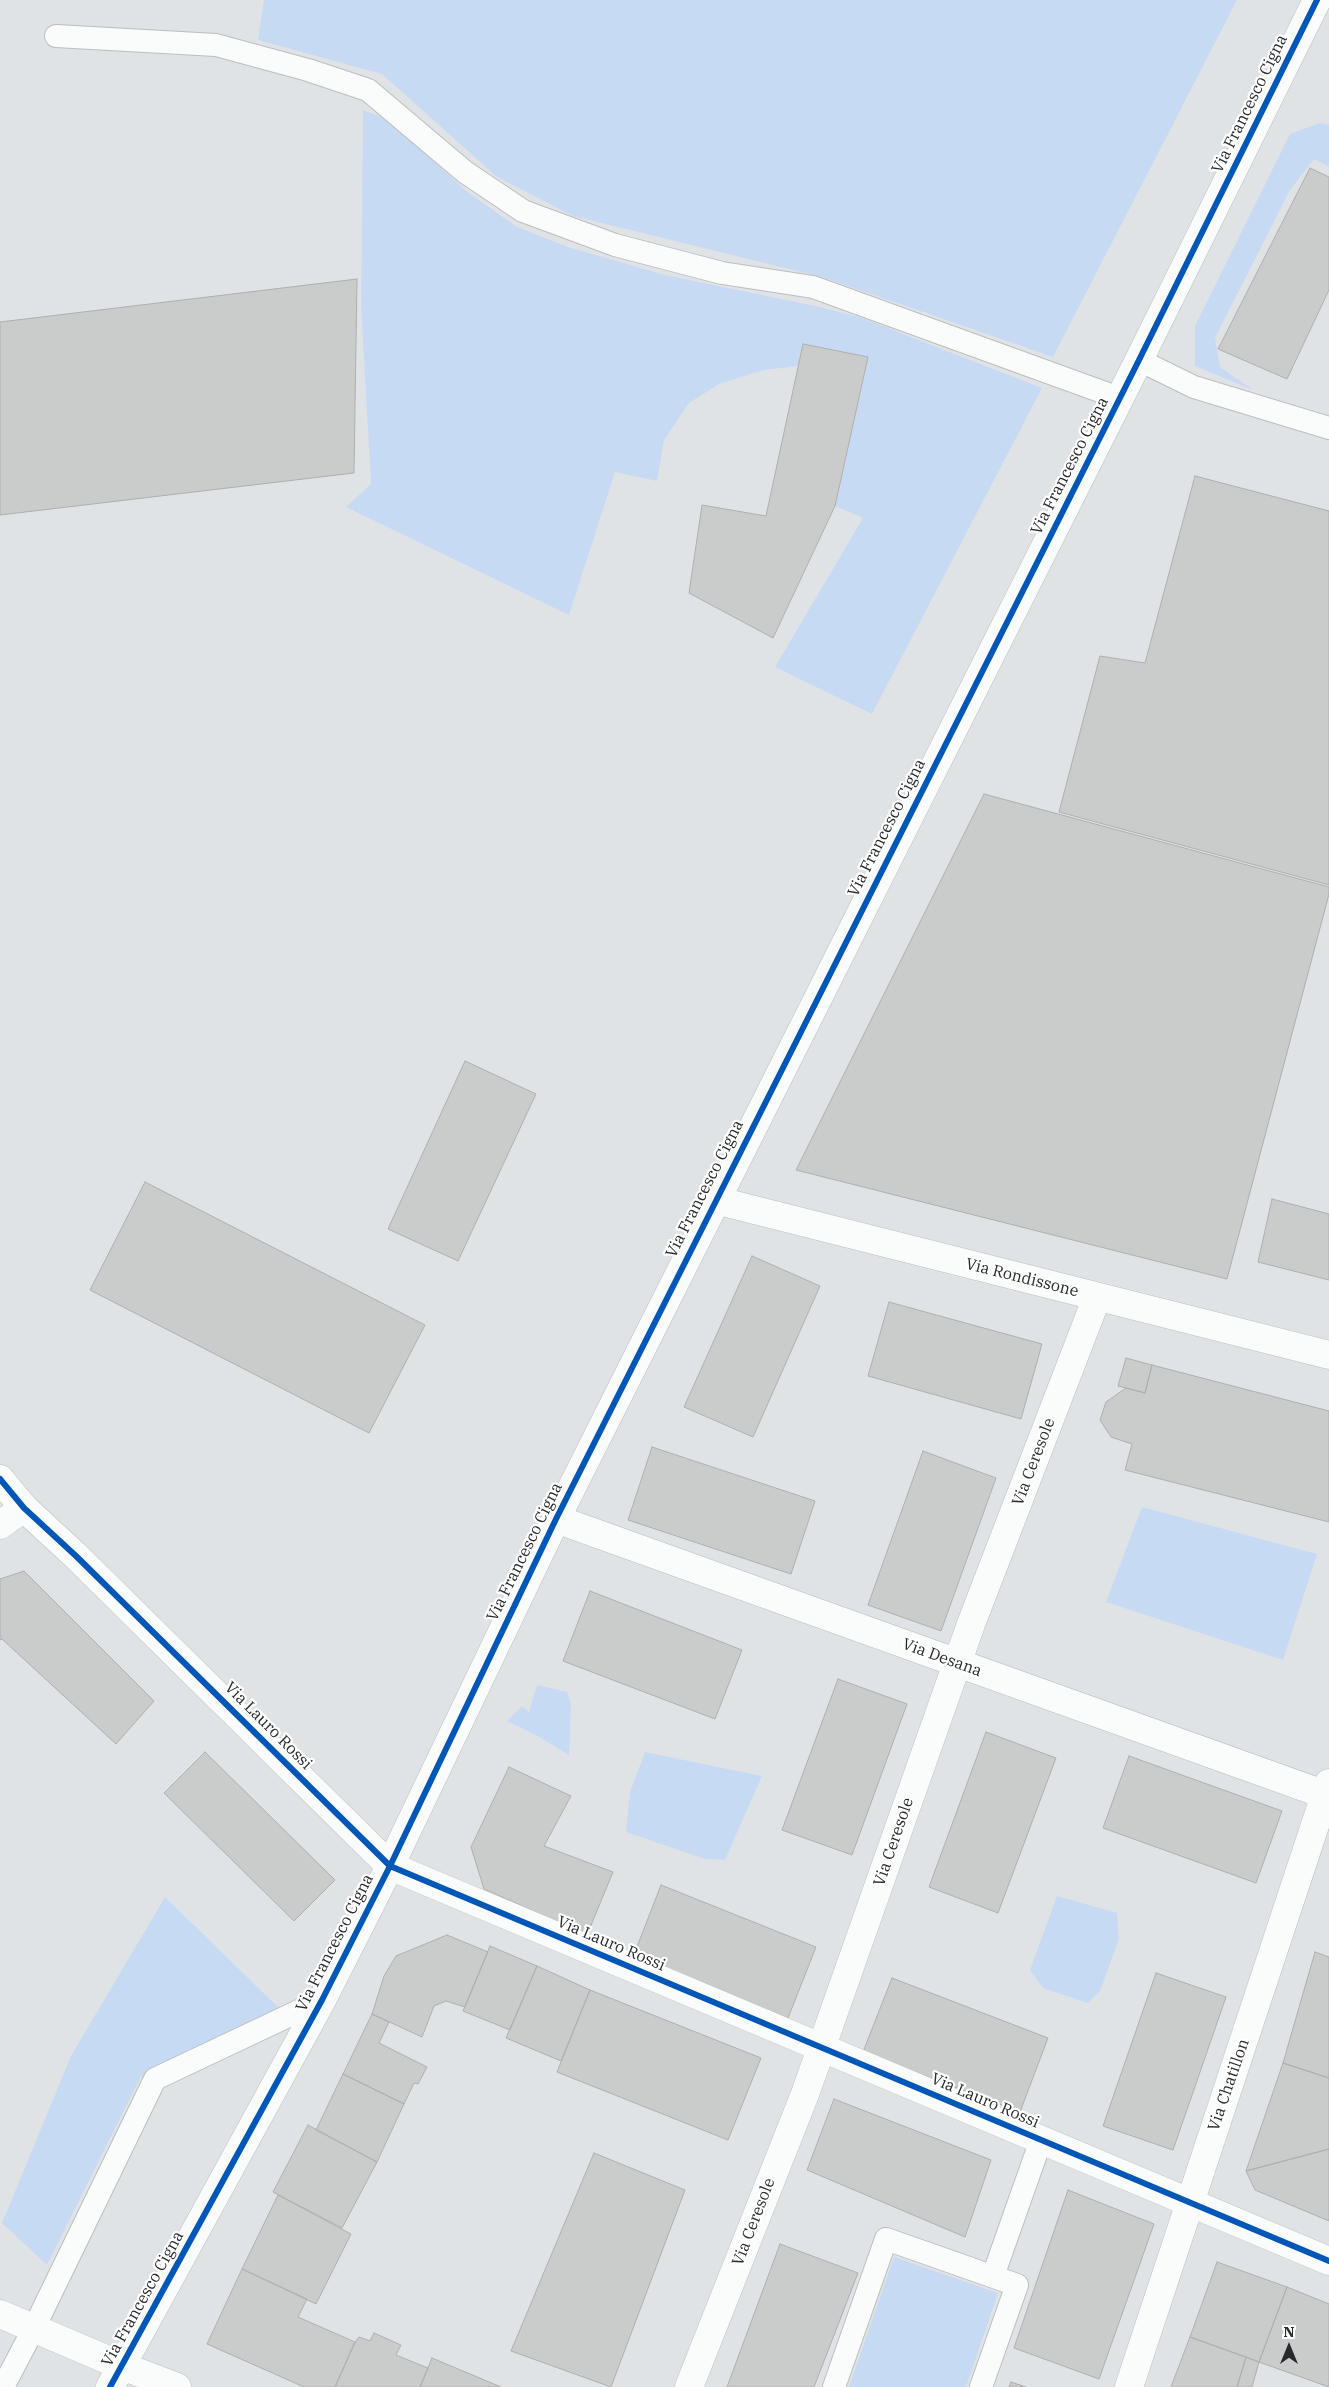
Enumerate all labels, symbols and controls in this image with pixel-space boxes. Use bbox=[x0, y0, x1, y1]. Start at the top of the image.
street label: Via Francesco Cigna bbox=[1208, 32, 1292, 176]
street label: Via Francesco Cigna bbox=[1027, 394, 1113, 538]
street label: Via Francesco Cigna bbox=[844, 756, 930, 900]
street label: Via Francesco Cigna bbox=[662, 1117, 748, 1261]
street label: Via Rondissone bbox=[964, 1255, 1080, 1301]
street label: Via Ceresole bbox=[1008, 1415, 1060, 1509]
street label: Via Francesco Cigna bbox=[483, 1480, 567, 1624]
street label: Via Desana bbox=[900, 1635, 984, 1681]
street label: Via Lauro Rossi bbox=[220, 1678, 316, 1774]
street label: Via Ceresole bbox=[870, 1795, 918, 1889]
street label: Via Francesco Cigna bbox=[292, 1871, 378, 2015]
street label: Via Lauro Rossi bbox=[554, 1913, 668, 1975]
street label: Via Chatillon bbox=[1204, 2036, 1254, 2134]
street label: Via Lauro Rossi bbox=[928, 2070, 1042, 2132]
street label: Via Ceresole bbox=[728, 2175, 780, 2269]
street label: Via Francesco Cigna bbox=[98, 2228, 188, 2370]
north arrow bbox=[1264, 2322, 1314, 2372]
text: N bbox=[1283, 2323, 1295, 2341]

